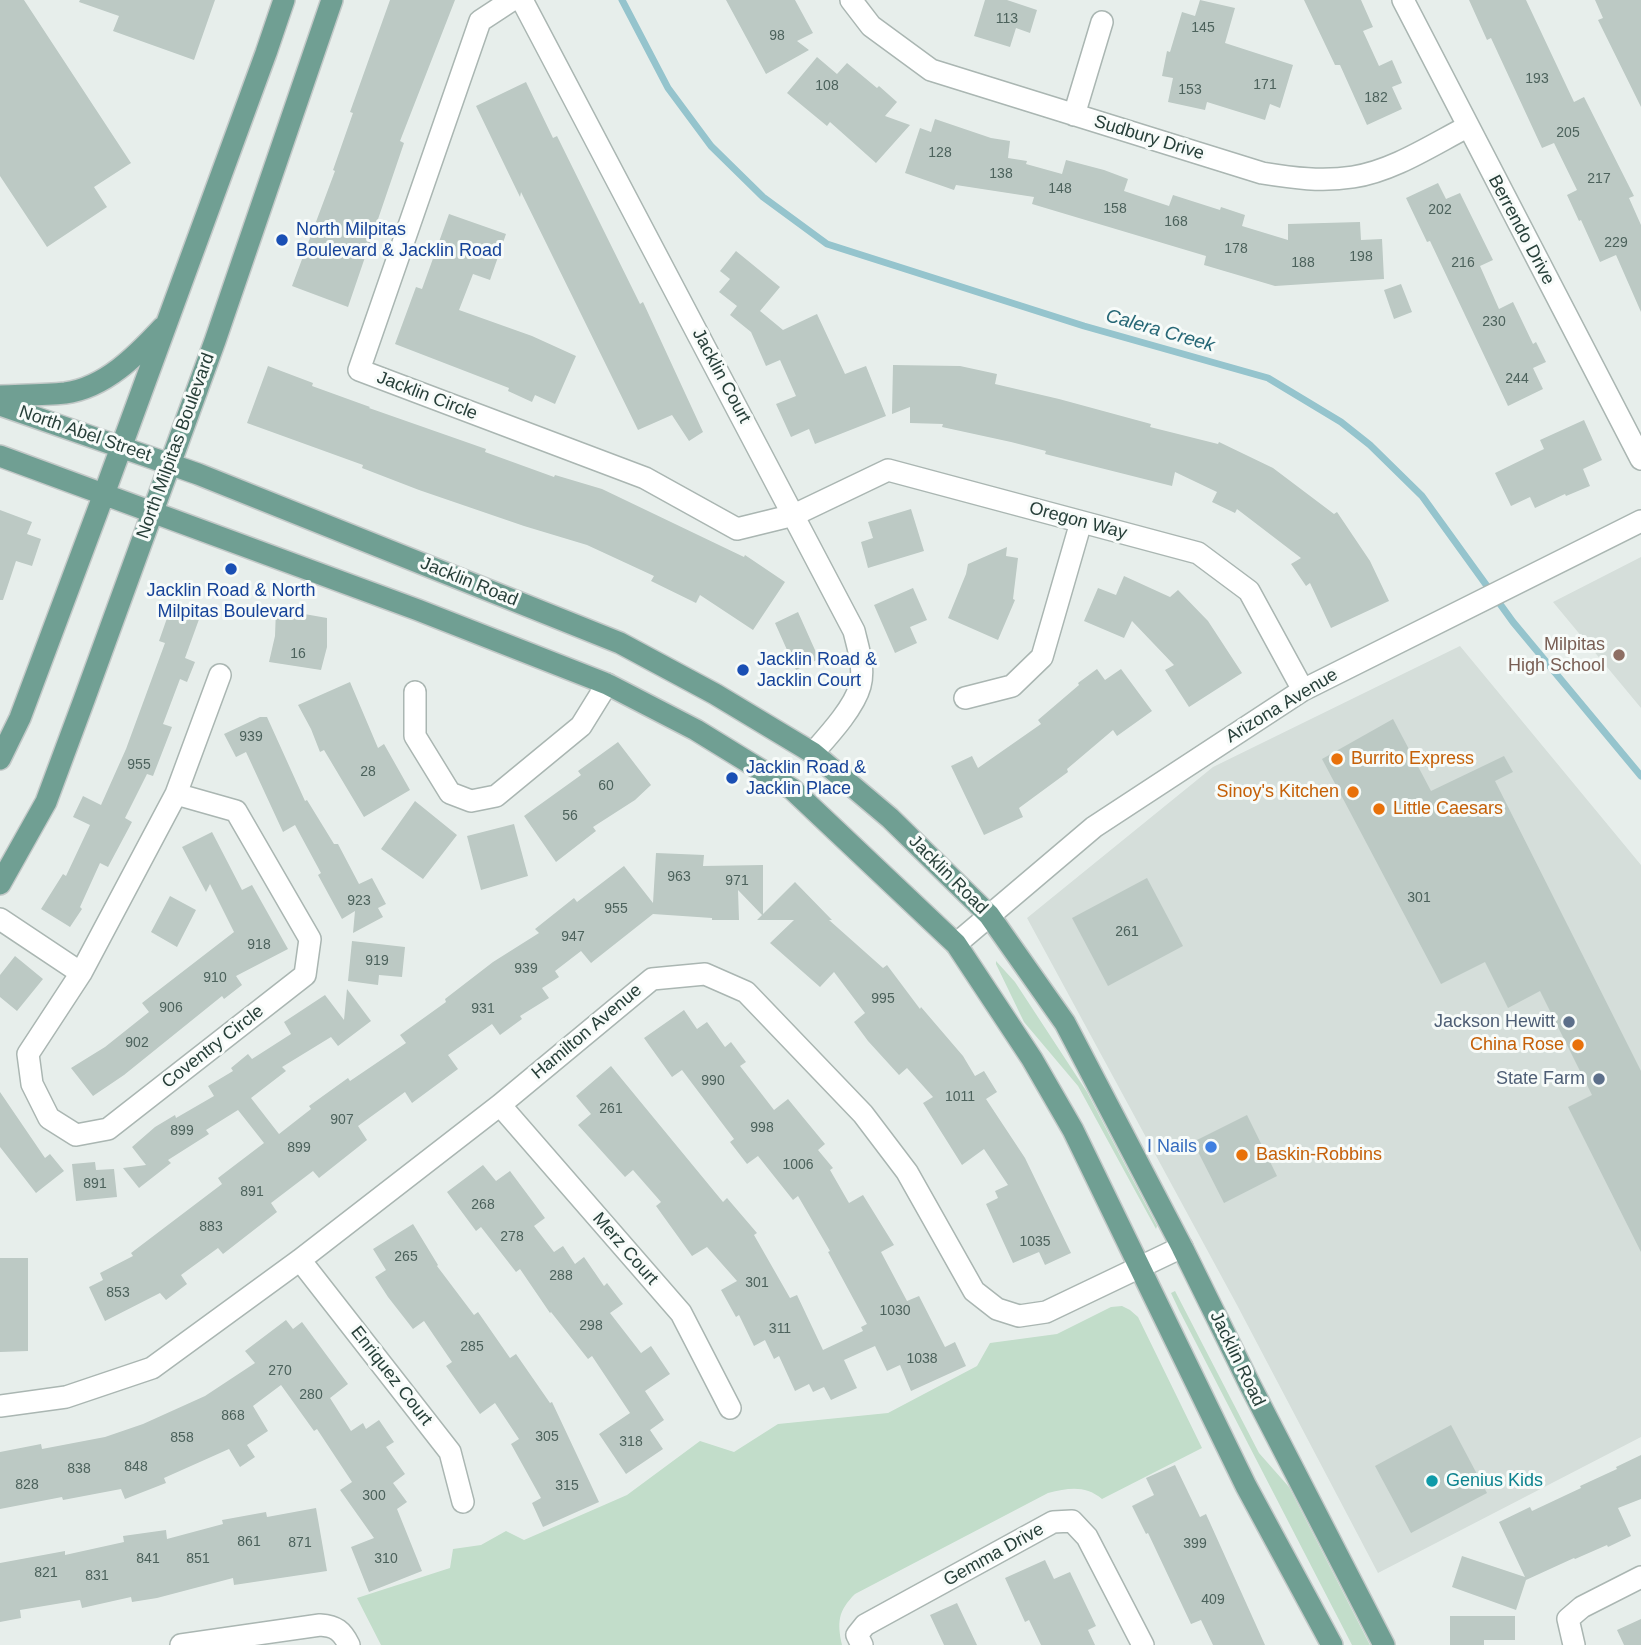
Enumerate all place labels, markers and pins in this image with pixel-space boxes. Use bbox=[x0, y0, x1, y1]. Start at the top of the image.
place label: North Milpitas Boulevard & Jacklin Road bbox=[296, 219, 502, 262]
marker: North Milpitas Boulevard & Jacklin Road bbox=[274, 232, 290, 248]
marker: Jacklin Road & North Milpitas Boulevard bbox=[223, 561, 239, 577]
place label: Jacklin Road & North Milpitas Boulevard bbox=[146, 580, 316, 622]
place label: Milpitas High School bbox=[1508, 634, 1605, 676]
marker: Milpitas High School bbox=[1611, 647, 1627, 663]
place label: Jacklin Road & Jacklin Court bbox=[757, 649, 877, 692]
marker: Jacklin Road & Jacklin Court bbox=[735, 662, 751, 678]
place label: Burrito Express bbox=[1351, 748, 1474, 770]
marker: Burrito Express bbox=[1329, 751, 1345, 767]
place label: Jacklin Road & Jacklin Place bbox=[746, 757, 866, 800]
marker: Jacklin Road & Jacklin Place bbox=[724, 770, 740, 786]
place label: Sinoy's Kitchen bbox=[1216, 781, 1339, 803]
marker: Sinoy's Kitchen bbox=[1345, 784, 1361, 800]
place label: Little Caesars bbox=[1393, 798, 1503, 820]
marker: Little Caesars bbox=[1371, 801, 1387, 817]
place label: Jackson Hewitt bbox=[1434, 1011, 1555, 1033]
marker: Jackson Hewitt bbox=[1561, 1014, 1577, 1030]
place label: China Rose bbox=[1470, 1034, 1564, 1056]
marker: China Rose bbox=[1570, 1037, 1586, 1053]
place label: State Farm bbox=[1496, 1068, 1585, 1090]
marker: State Farm bbox=[1591, 1071, 1607, 1087]
place label: I Nails bbox=[1147, 1136, 1197, 1158]
marker: I Nails bbox=[1203, 1139, 1219, 1155]
place label: Baskin-Robbins bbox=[1256, 1144, 1382, 1166]
marker: Baskin-Robbins bbox=[1234, 1147, 1250, 1163]
place label: Genius Kids bbox=[1446, 1470, 1543, 1492]
marker: Genius Kids bbox=[1424, 1473, 1440, 1489]

